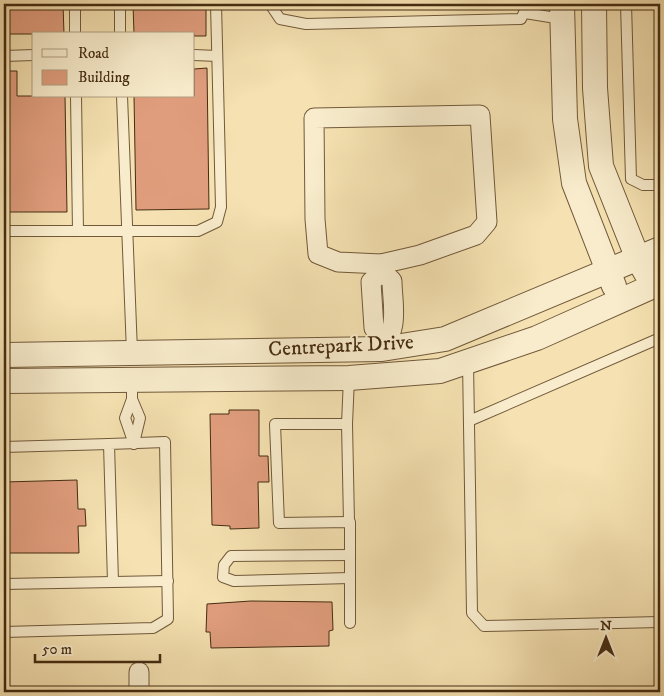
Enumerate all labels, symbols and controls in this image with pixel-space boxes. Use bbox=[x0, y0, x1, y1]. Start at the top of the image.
legend bbox=[32, 32, 195, 98]
text: Road bbox=[78, 44, 110, 63]
text: Building bbox=[78, 68, 130, 87]
street label: Centrepark Drive bbox=[268, 329, 415, 363]
north arrow bbox=[582, 614, 632, 664]
text: N bbox=[600, 617, 612, 635]
scale bar bbox=[35, 631, 160, 663]
text: 50 m bbox=[42, 640, 72, 659]

